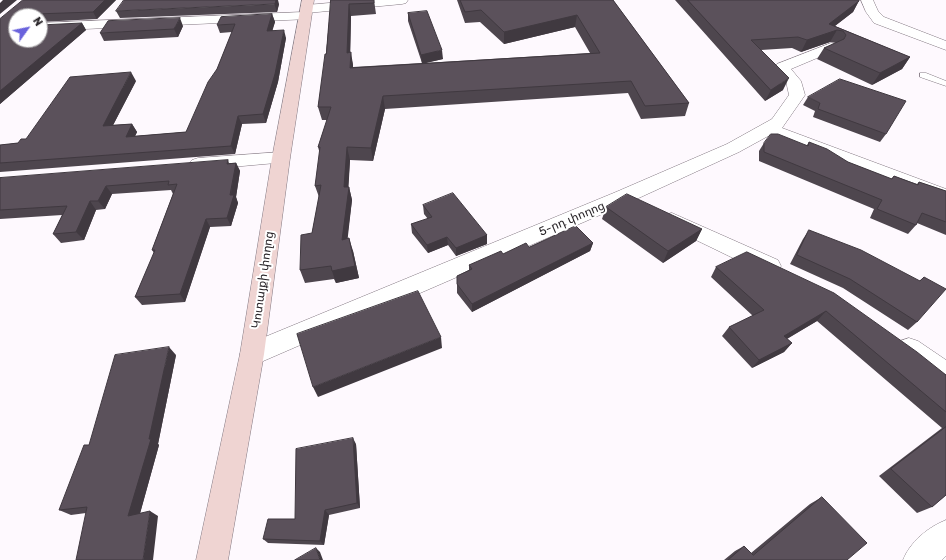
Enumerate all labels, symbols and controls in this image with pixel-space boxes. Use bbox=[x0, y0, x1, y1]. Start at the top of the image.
north arrow bbox=[8, 8, 48, 48]
text: N bbox=[30, 15, 45, 29]
street label: 5-րդ փողոց bbox=[537, 199, 607, 239]
street label: Կոտայքի փողոց bbox=[249, 231, 277, 329]

